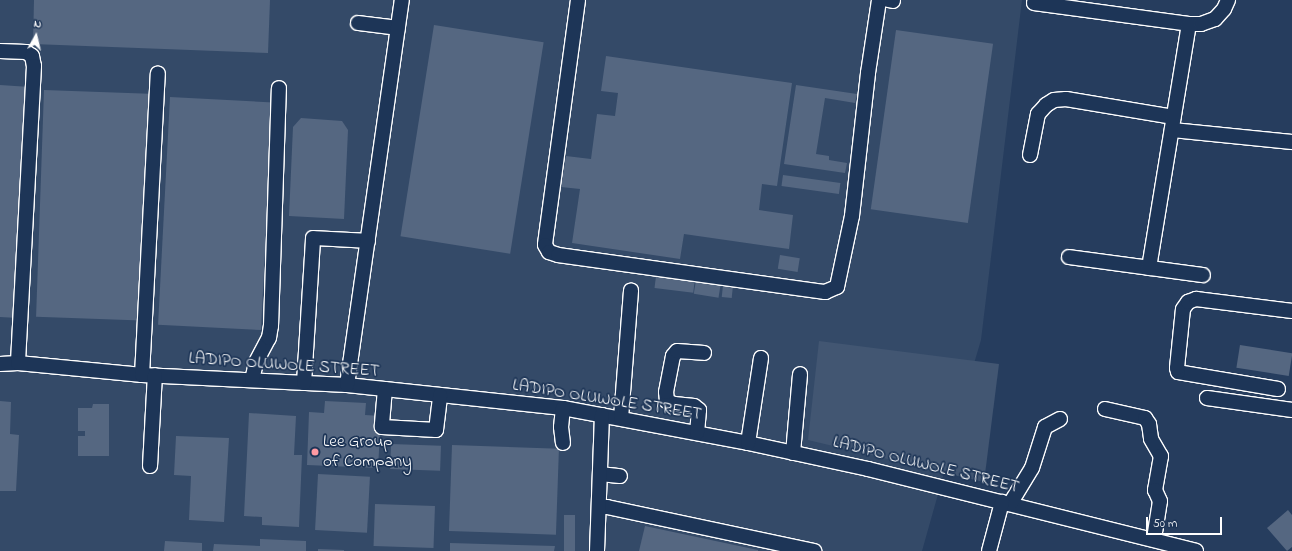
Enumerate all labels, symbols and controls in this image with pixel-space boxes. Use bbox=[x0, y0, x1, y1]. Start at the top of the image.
north arrow bbox=[16, 16, 56, 56]
text: N bbox=[33, 16, 42, 33]
street label: LADIPO OLUWOLE STREET bbox=[188, 348, 380, 382]
street label: LADIPO OLUWOLE STREET bbox=[511, 375, 703, 425]
place label: Lee Group of Company bbox=[323, 432, 412, 472]
street label: LADIPO OLUWOLE STREET bbox=[831, 432, 1021, 498]
marker: Lee Group of Company bbox=[310, 447, 320, 457]
scale bar bbox=[1148, 509, 1224, 535]
text: 50 m bbox=[1153, 515, 1177, 533]

